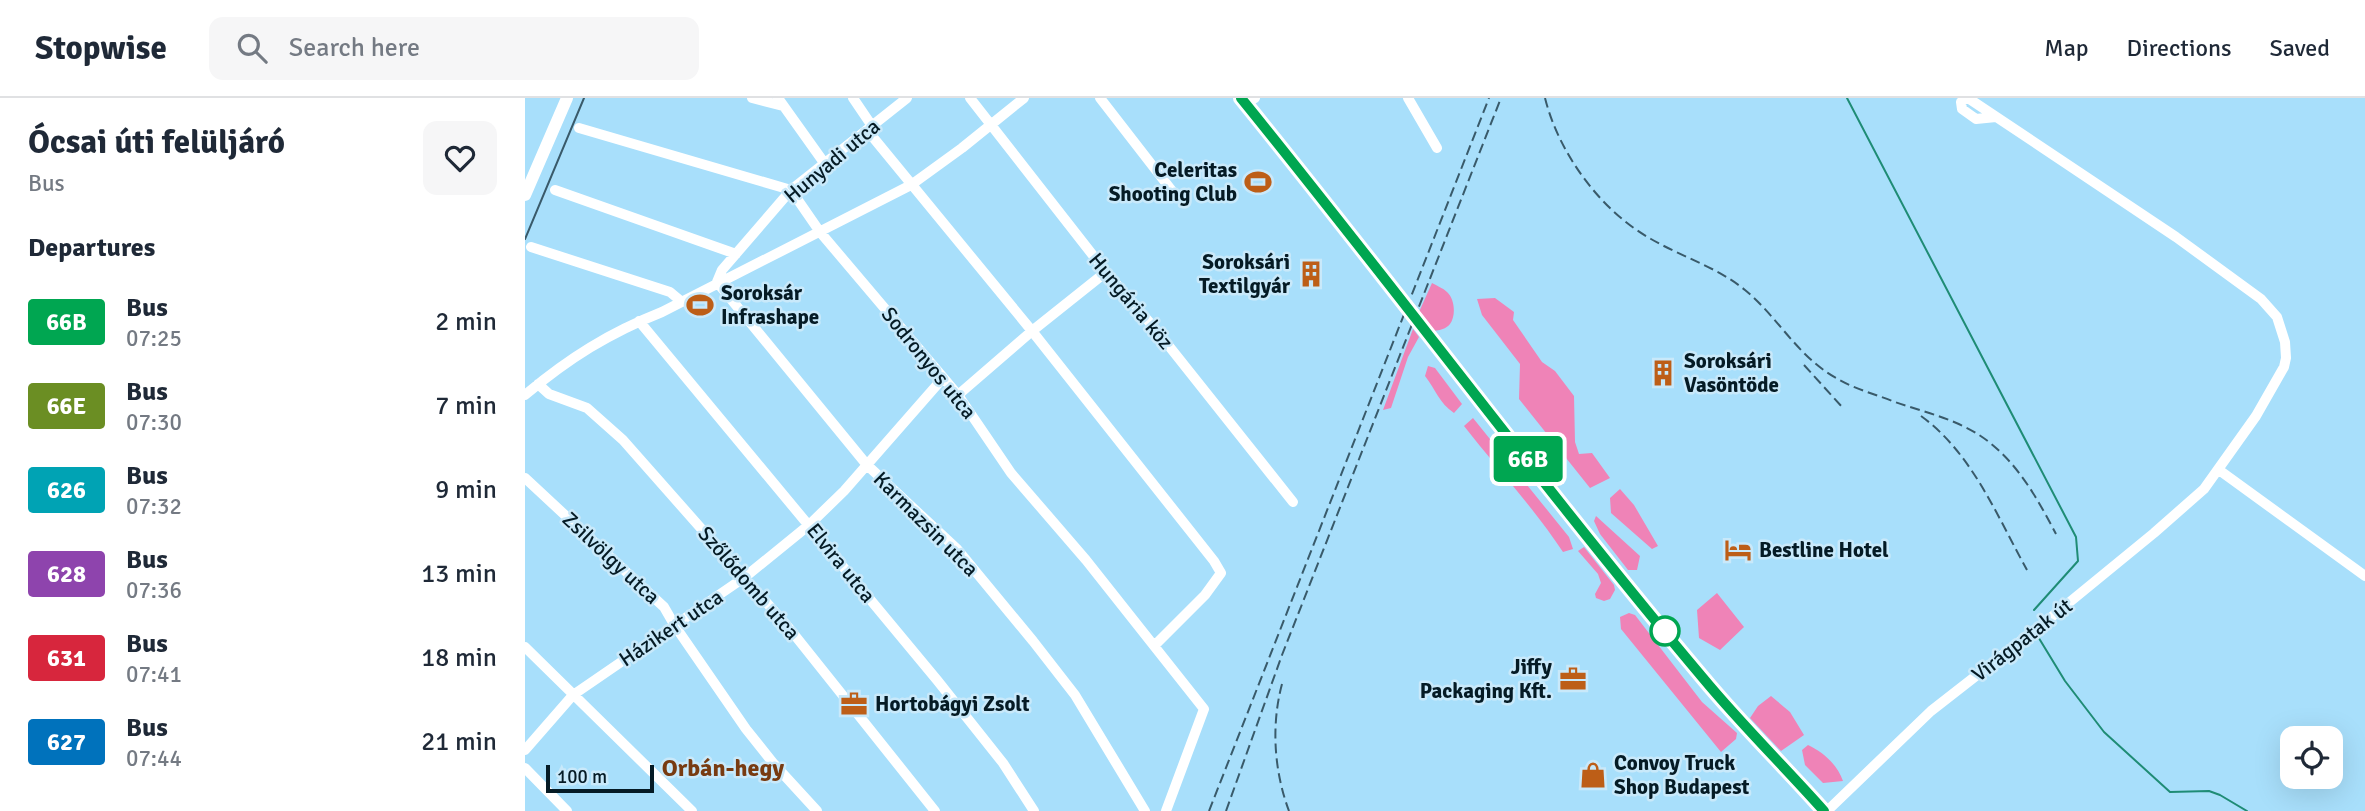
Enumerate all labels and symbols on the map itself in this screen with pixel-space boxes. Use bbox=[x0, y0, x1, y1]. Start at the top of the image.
street label: Hunyadi utca bbox=[779, 113, 885, 209]
place label: Celeritas Shooting Club bbox=[1109, 157, 1237, 207]
sports icon: Celeritas Shooting Club bbox=[1243, 167, 1273, 197]
street label: Hungária köz bbox=[1083, 247, 1179, 355]
place label: Soroksári Textilgyár bbox=[1199, 249, 1291, 299]
building icon: Soroksári Textilgyár bbox=[1296, 259, 1326, 289]
place label: Soroksár Infrashape bbox=[721, 280, 819, 330]
sports icon: Soroksár Infrashape bbox=[685, 290, 715, 320]
street label: Sodronyos utca bbox=[876, 302, 982, 424]
place label: Soroksári Vasöntöde bbox=[1684, 348, 1779, 398]
building icon: Soroksári Vasöntöde bbox=[1648, 358, 1678, 388]
line badge: 66B bbox=[1488, 436, 1568, 482]
street label: Karmazsin utca bbox=[868, 466, 984, 582]
street label: Zsilvölgy utca bbox=[557, 506, 665, 610]
street label: Elvira utca bbox=[801, 518, 881, 608]
street label: Szőlődomb utca bbox=[693, 521, 805, 645]
hotel icon: Bestline Hotel bbox=[1723, 535, 1753, 565]
place label: Bestline Hotel bbox=[1759, 537, 1889, 563]
street label: Házikert utca bbox=[614, 584, 728, 672]
street label: Virágpatak út bbox=[1967, 593, 2077, 687]
unlabelled marker bbox=[1650, 616, 1680, 646]
place label: Jiffy Packaging Kft. bbox=[1420, 654, 1553, 704]
office icon: Jiffy Packaging Kft. bbox=[1558, 664, 1588, 694]
office icon: Hortobágyi Zsolt bbox=[839, 689, 869, 719]
place label: Hortobágyi Zsolt bbox=[875, 691, 1030, 717]
place label: Convoy Truck Shop Budapest bbox=[1614, 750, 1750, 800]
district label: Orbán-hegy bbox=[662, 753, 784, 783]
shop icon: Convoy Truck Shop Budapest bbox=[1578, 760, 1608, 790]
scale bar bbox=[546, 762, 655, 794]

